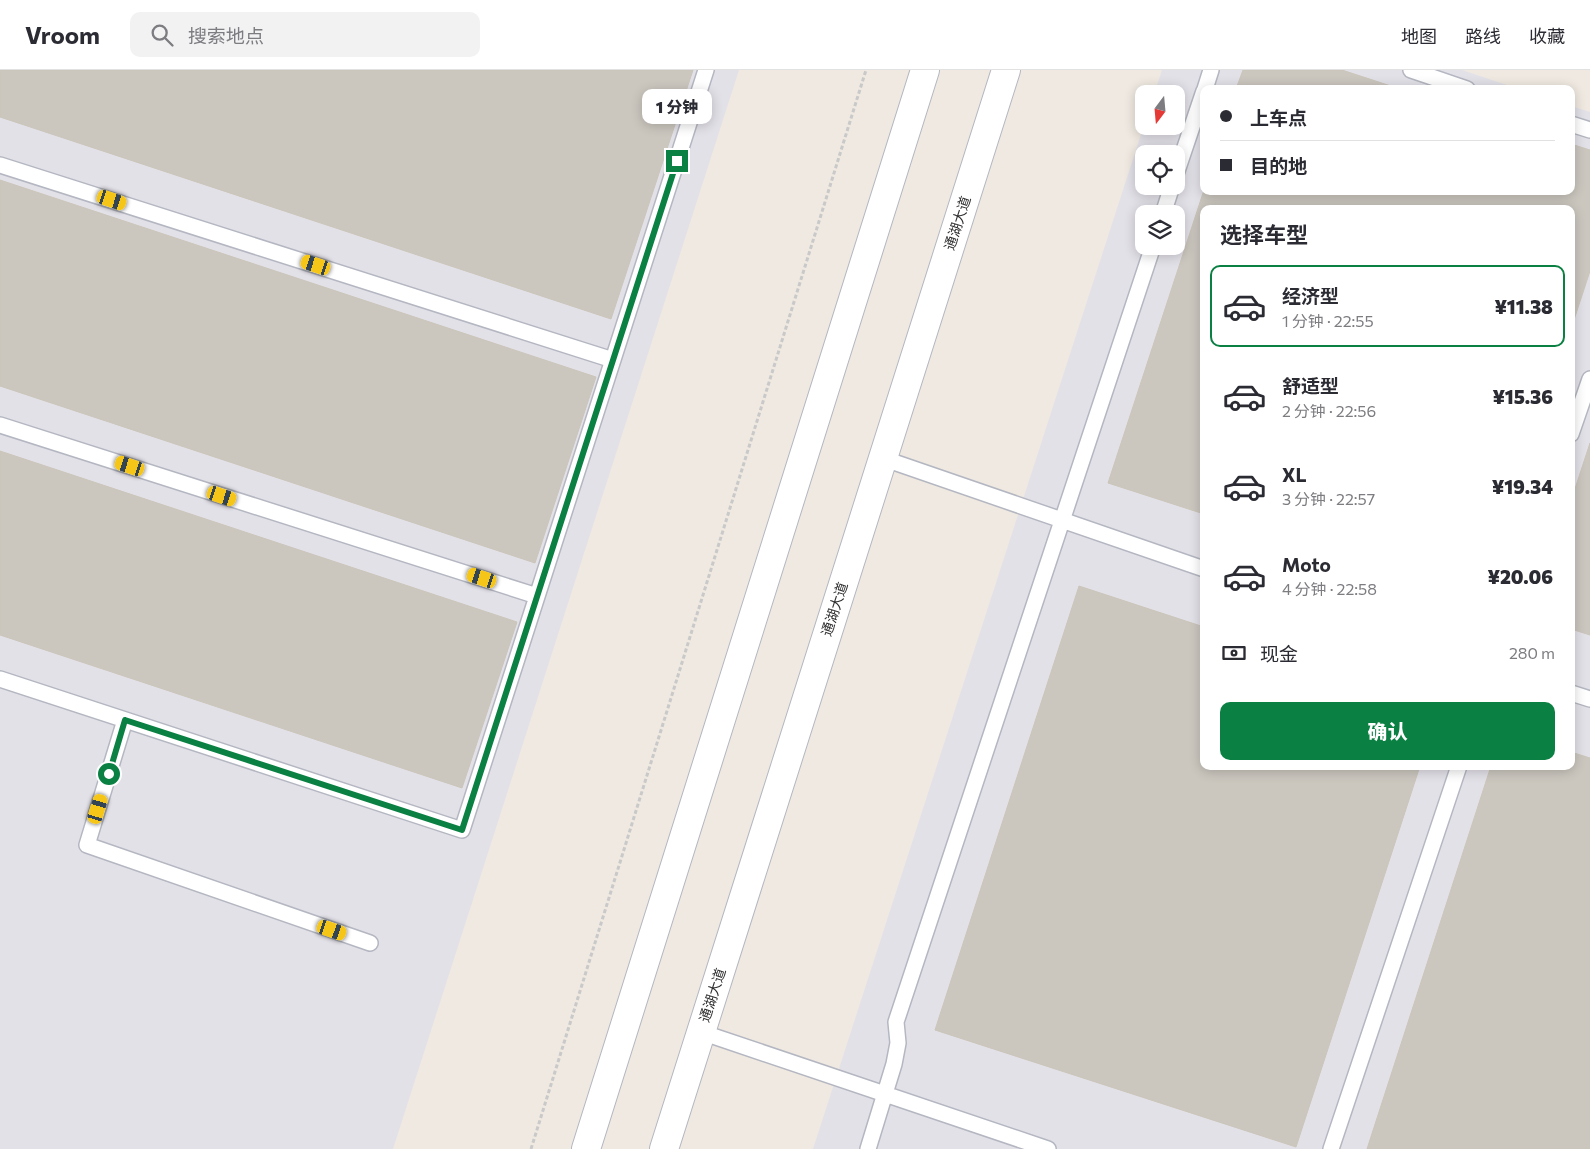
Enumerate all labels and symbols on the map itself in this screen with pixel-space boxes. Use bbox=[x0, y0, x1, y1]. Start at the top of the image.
north arrow bbox=[1135, 85, 1185, 135]
callout: 1 分钟 bbox=[642, 88, 712, 124]
route end bbox=[666, 150, 688, 172]
car bbox=[95, 188, 128, 212]
street label: 通湖大道 bbox=[940, 194, 974, 252]
car bbox=[299, 253, 332, 277]
car bbox=[113, 454, 146, 478]
car bbox=[205, 484, 238, 508]
car bbox=[465, 566, 498, 590]
street label: 通湖大道 bbox=[817, 580, 851, 638]
route start bbox=[98, 763, 120, 785]
car bbox=[86, 792, 109, 826]
car bbox=[315, 918, 348, 942]
street label: 通湖大道 bbox=[695, 966, 729, 1024]

